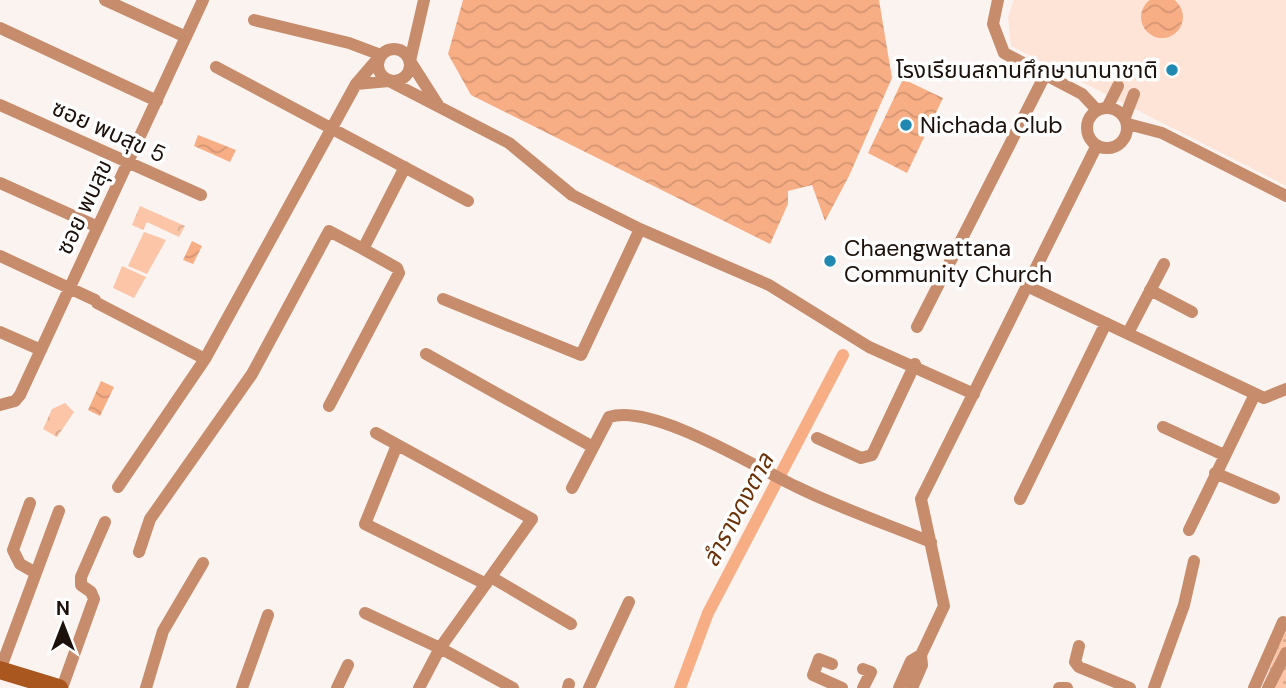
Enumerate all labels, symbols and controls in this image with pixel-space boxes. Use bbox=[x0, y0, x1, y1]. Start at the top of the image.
place label: โรงเรียนสถานศึกษานานาชาติ bbox=[896, 55, 1158, 85]
marker: โรงเรียนสถานศึกษานานาชาติ bbox=[1164, 62, 1180, 78]
street label: ซอย พบสุข 5 bbox=[47, 93, 171, 169]
place label: Nichada Club bbox=[920, 110, 1063, 140]
marker: Nichada Club bbox=[898, 117, 914, 133]
street label: ซอย พบสุข bbox=[49, 155, 119, 259]
place label: Chaengwattana Community Church bbox=[844, 233, 1052, 289]
marker: Chaengwattana Community Church bbox=[822, 253, 838, 269]
water label: ลำรางดงตาล bbox=[695, 447, 781, 572]
north arrow bbox=[28, 590, 98, 660]
text: N bbox=[56, 596, 70, 621]

